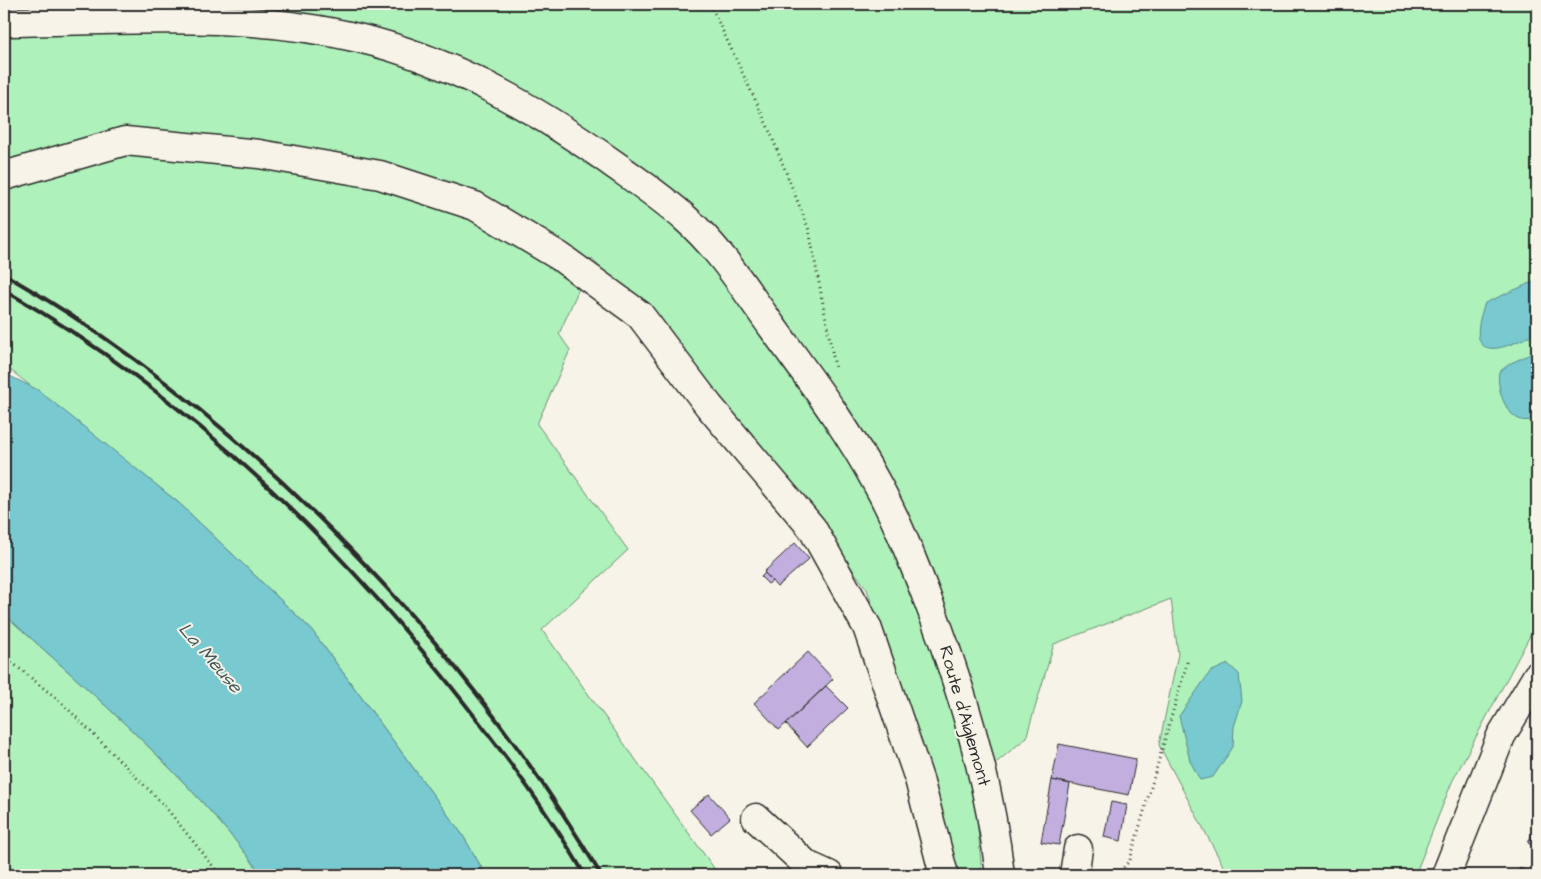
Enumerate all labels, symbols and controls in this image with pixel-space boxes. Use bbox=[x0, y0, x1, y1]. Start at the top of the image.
water label: La Meuse bbox=[172, 617, 249, 701]
street label: Route d'Aiglemont bbox=[932, 643, 997, 790]

